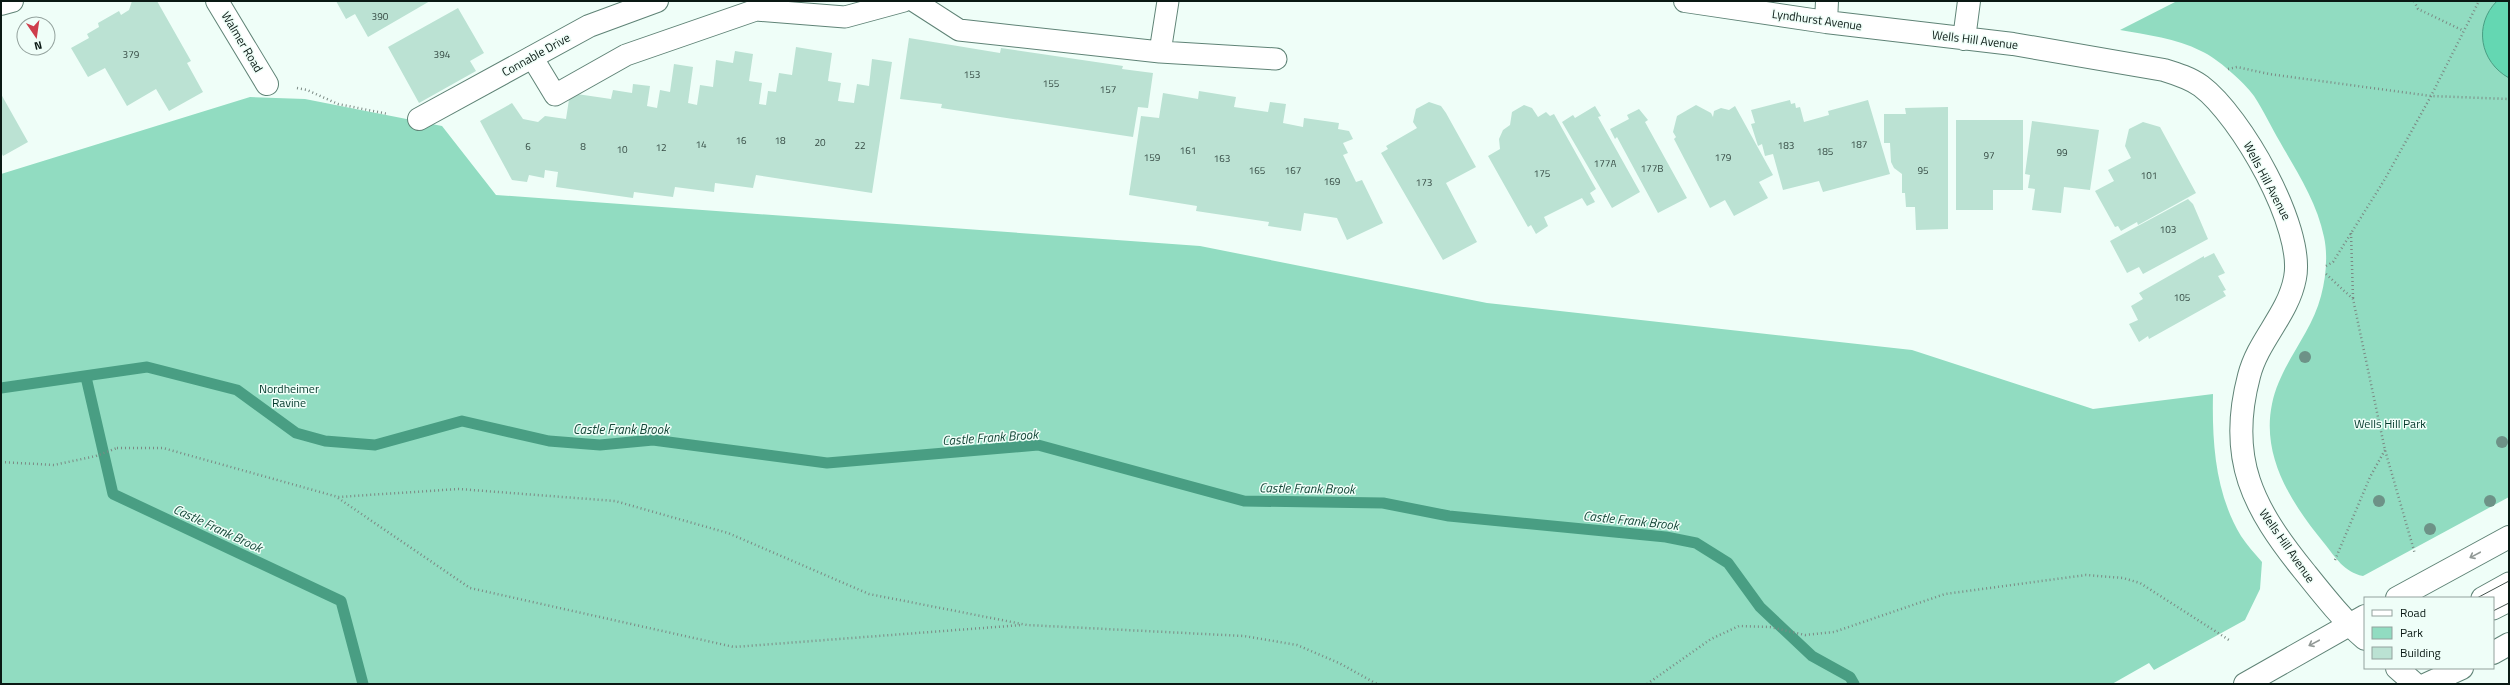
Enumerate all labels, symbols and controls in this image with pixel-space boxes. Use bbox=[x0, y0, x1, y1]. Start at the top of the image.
street label: Lyndhurst Avenue bbox=[1771, 4, 1863, 35]
street label: Walmer Road bbox=[217, 8, 268, 76]
house number: 390 bbox=[372, 9, 389, 24]
north arrow bbox=[16, 16, 56, 56]
street label: Wells Hill Avenue bbox=[1931, 25, 2019, 54]
street label: Connable Drive bbox=[498, 28, 573, 81]
text: N bbox=[33, 37, 44, 54]
house number: 379 bbox=[123, 47, 140, 62]
house number: 394 bbox=[434, 47, 451, 62]
house number: 153 bbox=[964, 67, 980, 82]
house number: 155 bbox=[1043, 76, 1060, 91]
house number: 157 bbox=[1100, 82, 1116, 97]
house number: 16 bbox=[735, 133, 747, 148]
house number: 18 bbox=[774, 133, 786, 148]
house number: 20 bbox=[814, 135, 826, 150]
house number: 14 bbox=[695, 137, 707, 152]
house number: 187 bbox=[1851, 137, 1867, 152]
house number: 22 bbox=[854, 138, 866, 153]
house number: 183 bbox=[1778, 138, 1794, 153]
street label: Wells Hill Avenue bbox=[2239, 138, 2296, 223]
house number: 6 bbox=[525, 139, 531, 154]
house number: 8 bbox=[580, 139, 586, 154]
house number: 12 bbox=[655, 140, 667, 155]
house number: 10 bbox=[616, 142, 628, 157]
house number: 161 bbox=[1180, 143, 1196, 158]
house number: 185 bbox=[1817, 144, 1834, 159]
house number: 99 bbox=[2056, 145, 2068, 160]
house number: 97 bbox=[1983, 148, 1995, 163]
house number: 159 bbox=[1144, 150, 1161, 165]
house number: 179 bbox=[1715, 150, 1732, 165]
house number: 163 bbox=[1214, 151, 1230, 166]
house number: 177A bbox=[1594, 156, 1616, 171]
house number: 177B bbox=[1641, 161, 1663, 176]
house number: 165 bbox=[1249, 163, 1266, 178]
house number: 167 bbox=[1285, 163, 1301, 178]
house number: 95 bbox=[1917, 163, 1929, 178]
house number: 175 bbox=[1534, 166, 1551, 181]
house number: 101 bbox=[2141, 168, 2157, 183]
house number: 169 bbox=[1324, 174, 1341, 189]
house number: 173 bbox=[1416, 175, 1432, 190]
house number: 103 bbox=[2160, 222, 2176, 237]
house number: 105 bbox=[2174, 290, 2191, 305]
park label: Nordheimer Ravine bbox=[259, 379, 319, 412]
park label: Wells Hill Park bbox=[2354, 414, 2426, 433]
water label: Castle Frank Brook bbox=[573, 419, 671, 439]
water label: Castle Frank Brook bbox=[941, 424, 1041, 450]
water label: Castle Frank Brook bbox=[1259, 477, 1357, 499]
water label: Castle Frank Brook bbox=[170, 499, 268, 558]
water label: Castle Frank Brook bbox=[1582, 505, 1682, 535]
street label: Wells Hill Avenue bbox=[2255, 505, 2320, 587]
one-way arrow bbox=[2469, 552, 2481, 559]
legend bbox=[2364, 597, 2494, 669]
text: Road bbox=[2400, 603, 2426, 622]
text: Park bbox=[2400, 623, 2423, 642]
one-way arrow bbox=[2309, 640, 2321, 648]
text: Building bbox=[2400, 643, 2441, 662]

